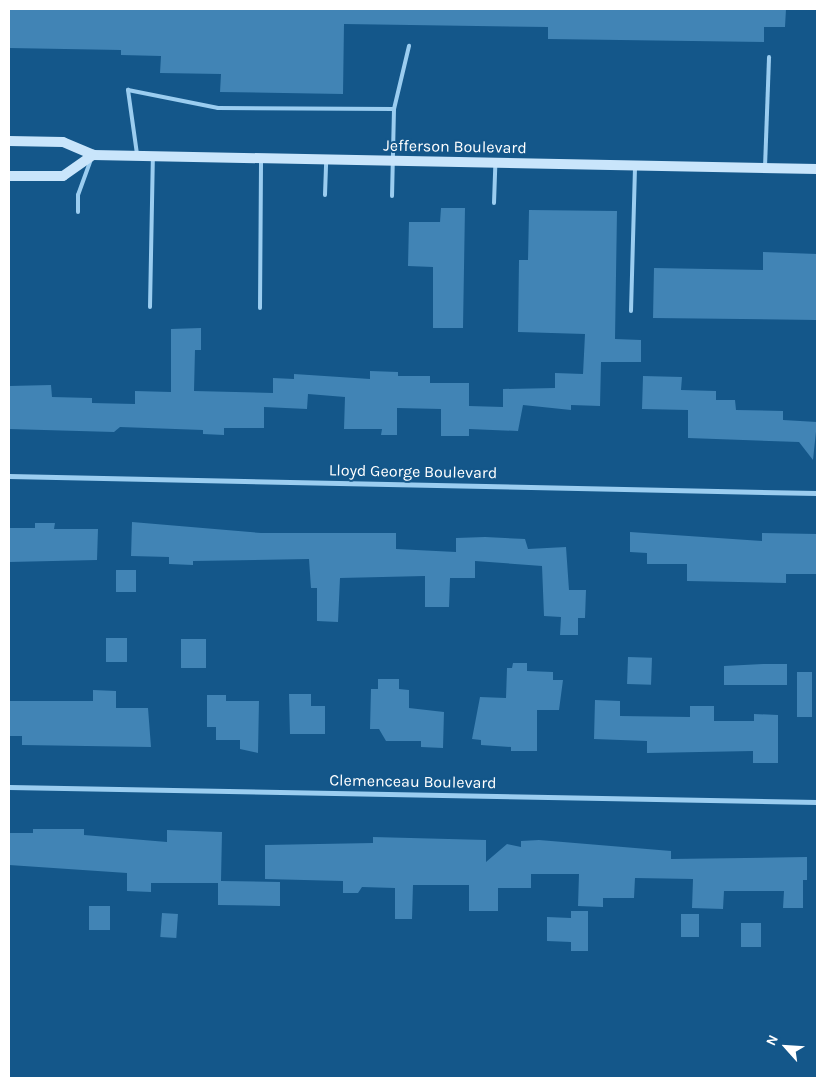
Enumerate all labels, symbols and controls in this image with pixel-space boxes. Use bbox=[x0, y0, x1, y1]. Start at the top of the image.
street label: Jefferson Boulevard bbox=[383, 136, 527, 158]
street label: Lloyd George Boulevard bbox=[329, 461, 497, 483]
street label: Clemenceau Boulevard bbox=[329, 771, 497, 793]
north arrow bbox=[761, 1022, 811, 1072]
text: N bbox=[762, 1032, 782, 1048]

